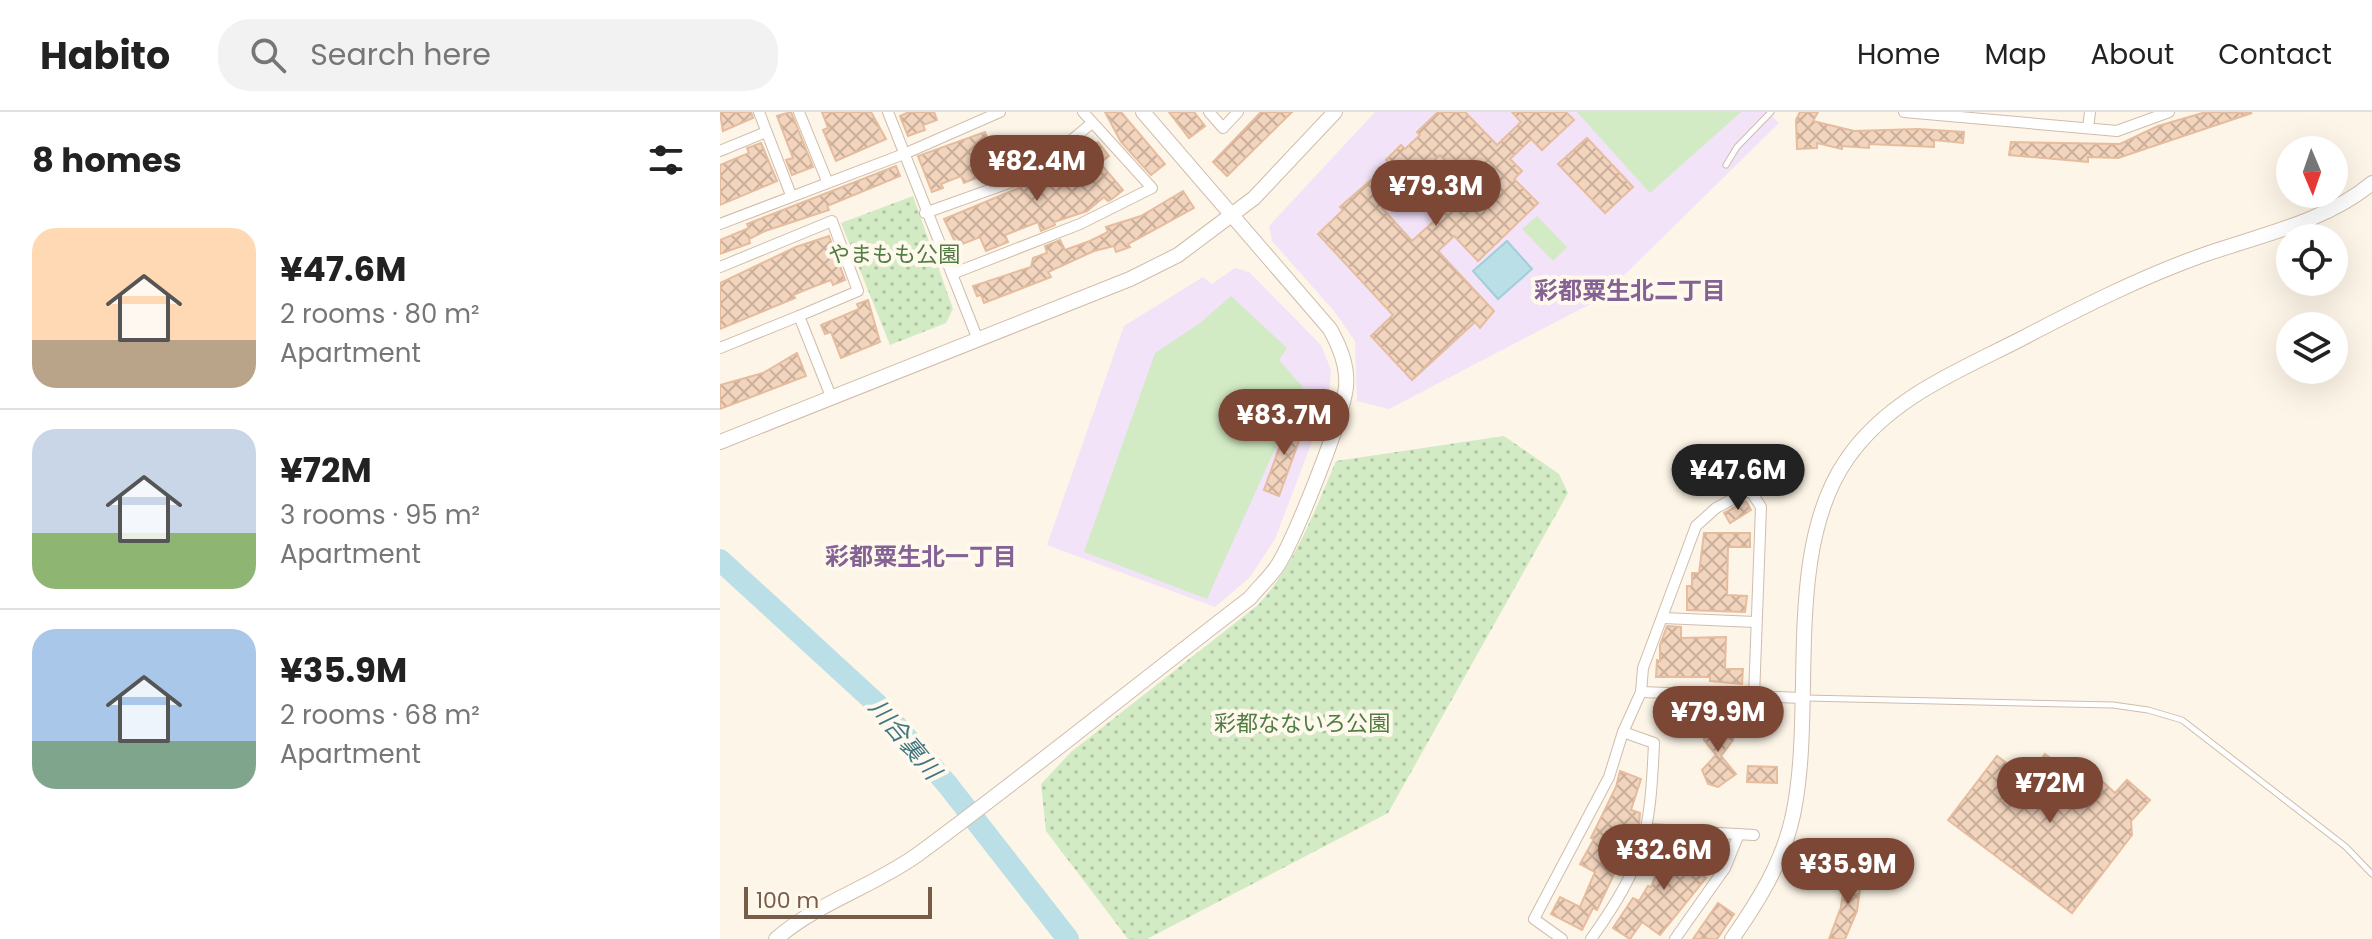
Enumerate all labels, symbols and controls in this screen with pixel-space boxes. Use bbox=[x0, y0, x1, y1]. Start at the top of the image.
search box bbox=[218, 19, 778, 91]
text: Habito bbox=[40, 29, 170, 82]
icon: search bbox=[246, 33, 290, 77]
text: Search here bbox=[310, 33, 491, 76]
text: Home bbox=[1857, 35, 1940, 74]
text: Map bbox=[1984, 35, 2046, 74]
text: About bbox=[2090, 35, 2174, 74]
text: Contact bbox=[2218, 35, 2332, 74]
pin: ¥82.4M bbox=[972, 135, 1102, 203]
text: 8 homes bbox=[32, 136, 182, 184]
north arrow bbox=[2276, 136, 2348, 208]
map controls bbox=[2276, 136, 2348, 384]
icon: filters bbox=[644, 138, 688, 182]
text: ¥82.4M bbox=[988, 143, 1086, 179]
pin: ¥79.3M bbox=[1371, 160, 1501, 228]
text: ¥79.3M bbox=[1389, 168, 1483, 204]
button: locate bbox=[2276, 224, 2348, 296]
park label: やまもも公園 bbox=[828, 239, 960, 270]
text: ¥47.6M bbox=[280, 245, 406, 293]
icon: home bbox=[96, 260, 192, 356]
district label: 彩都粟生北二丁目 bbox=[1534, 274, 1726, 307]
text: 2 rooms · 80 m² bbox=[280, 296, 480, 332]
button: layers bbox=[2276, 312, 2348, 384]
text: Apartment bbox=[280, 335, 421, 371]
pin: ¥83.7M bbox=[1219, 389, 1349, 457]
text: ¥83.7M bbox=[1236, 397, 1332, 433]
pin: ¥47.6M bbox=[1673, 444, 1803, 512]
text: ¥72M bbox=[280, 446, 372, 494]
text: ¥47.6M bbox=[1690, 452, 1786, 488]
icon: home bbox=[96, 461, 192, 557]
text: 3 rooms · 95 m² bbox=[280, 497, 480, 533]
text: Apartment bbox=[280, 536, 421, 572]
district label: 彩都粟生北一丁目 bbox=[825, 540, 1017, 573]
text: ¥35.9M bbox=[280, 646, 407, 694]
icon: home bbox=[96, 661, 192, 757]
pin: ¥79.9M bbox=[1653, 686, 1783, 754]
water label: 川合裏川 bbox=[862, 692, 950, 789]
text: ¥79.9M bbox=[1671, 694, 1765, 730]
text: 2 rooms · 68 m² bbox=[280, 697, 480, 733]
park label: 彩都なないろ公園 bbox=[1214, 708, 1390, 739]
text: Apartment bbox=[280, 736, 421, 772]
pin: ¥72M bbox=[2003, 757, 2097, 825]
text: ¥72M bbox=[2015, 765, 2085, 801]
pin: ¥32.6M bbox=[1599, 824, 1729, 892]
text: ¥32.6M bbox=[1616, 832, 1712, 868]
pin: ¥35.9M bbox=[1783, 838, 1913, 906]
text: ¥35.9M bbox=[1799, 846, 1897, 882]
scale bar bbox=[744, 883, 932, 919]
text: 100 m bbox=[756, 885, 819, 916]

